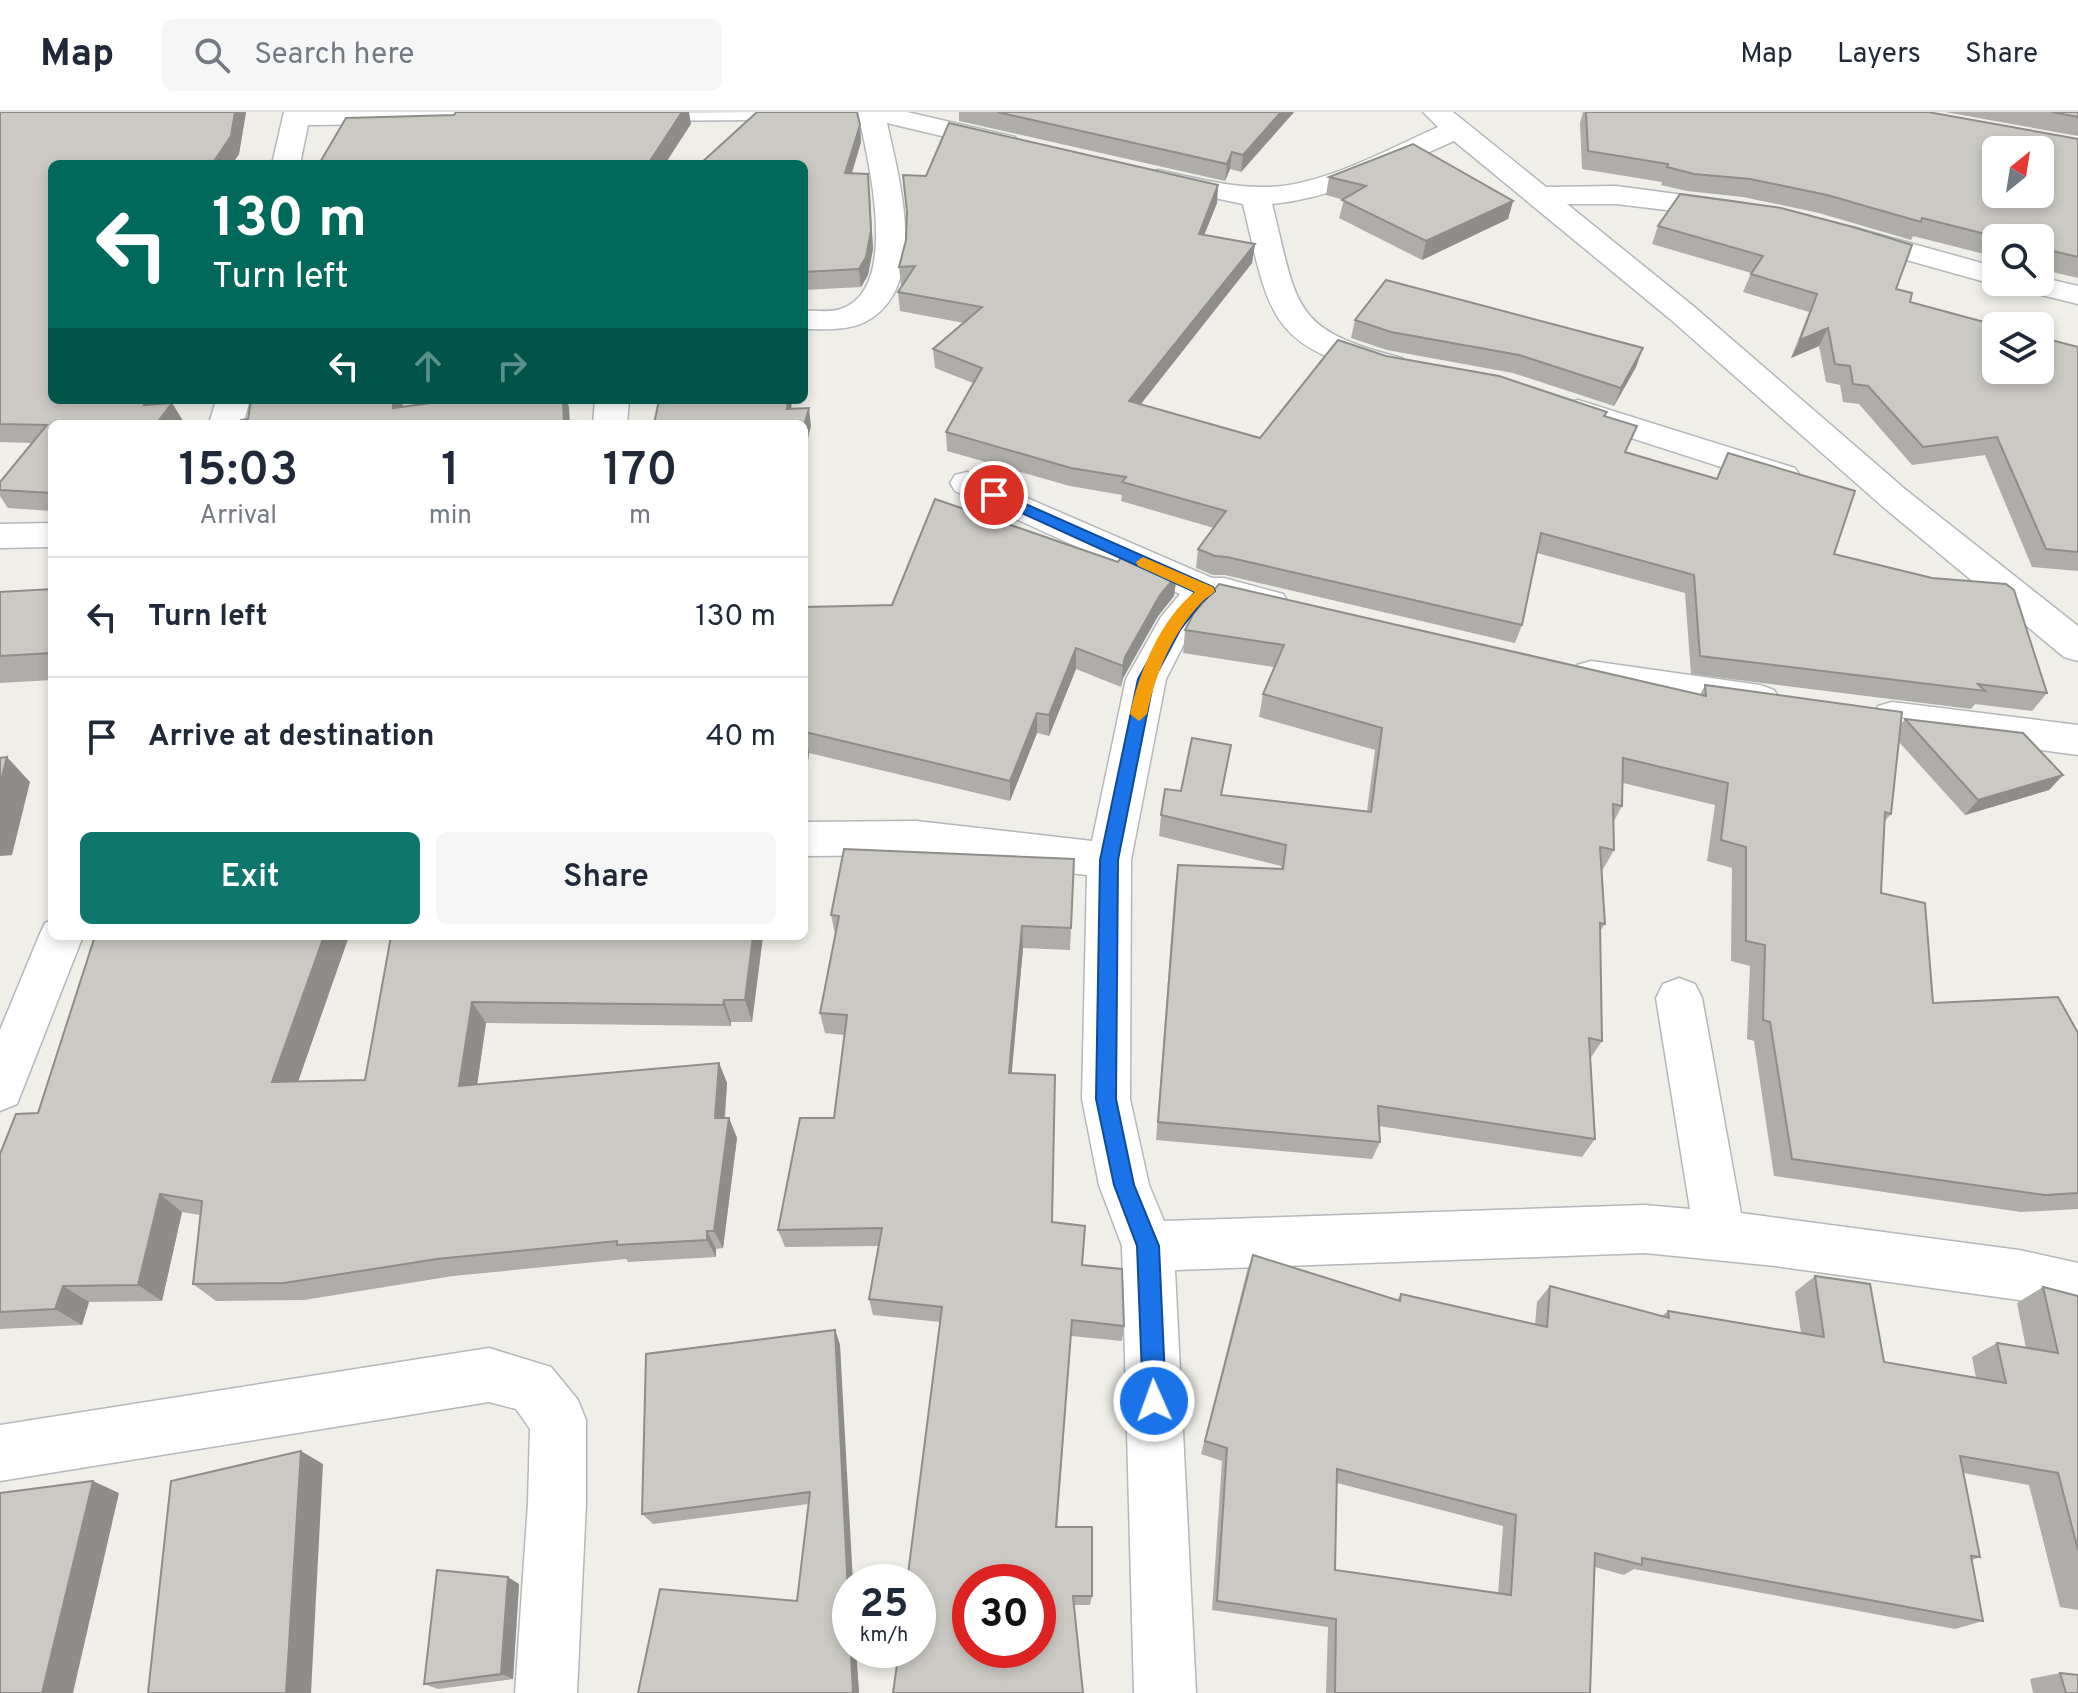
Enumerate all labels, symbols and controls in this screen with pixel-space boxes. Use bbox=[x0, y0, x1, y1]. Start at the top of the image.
search box bbox=[162, 19, 722, 91]
text: Map bbox=[40, 31, 114, 80]
icon: search bbox=[190, 33, 234, 77]
text: Search here bbox=[254, 37, 414, 74]
text: Map bbox=[1740, 37, 1793, 73]
text: Layers bbox=[1837, 37, 1921, 73]
text: Share bbox=[1965, 37, 2038, 73]
north arrow bbox=[1982, 136, 2054, 208]
map controls bbox=[1982, 136, 2054, 384]
text: 130 m bbox=[212, 186, 367, 256]
icon: left bbox=[80, 192, 184, 296]
button: search bbox=[1982, 224, 2054, 296]
text: Turn left bbox=[212, 255, 349, 301]
button: layers bbox=[1982, 312, 2054, 384]
icon: left bbox=[322, 344, 366, 388]
icon: ahead bbox=[406, 344, 450, 388]
icon: right bbox=[490, 344, 534, 388]
text: 15:03 bbox=[178, 442, 298, 502]
text: 1 bbox=[441, 442, 460, 502]
text: 170 bbox=[602, 442, 677, 502]
pin bbox=[960, 461, 1028, 529]
icon: arrive bbox=[972, 473, 1016, 517]
text: Arrival bbox=[200, 500, 277, 533]
text: min bbox=[429, 500, 472, 533]
text: m bbox=[629, 500, 651, 533]
icon: left bbox=[80, 595, 124, 639]
text: Turn left bbox=[148, 599, 268, 636]
text: 130 m bbox=[695, 599, 776, 636]
icon: arrive bbox=[80, 715, 124, 759]
text: Arrive at destination bbox=[148, 719, 434, 756]
text: 40 m bbox=[706, 719, 776, 756]
button: Exit bbox=[80, 832, 420, 924]
button: Share bbox=[436, 832, 776, 924]
position arrow bbox=[1112, 1359, 1196, 1443]
speed limit sign: 30 bbox=[952, 1564, 1056, 1668]
text: 25 bbox=[860, 1581, 908, 1631]
text: km/h bbox=[860, 1623, 908, 1649]

